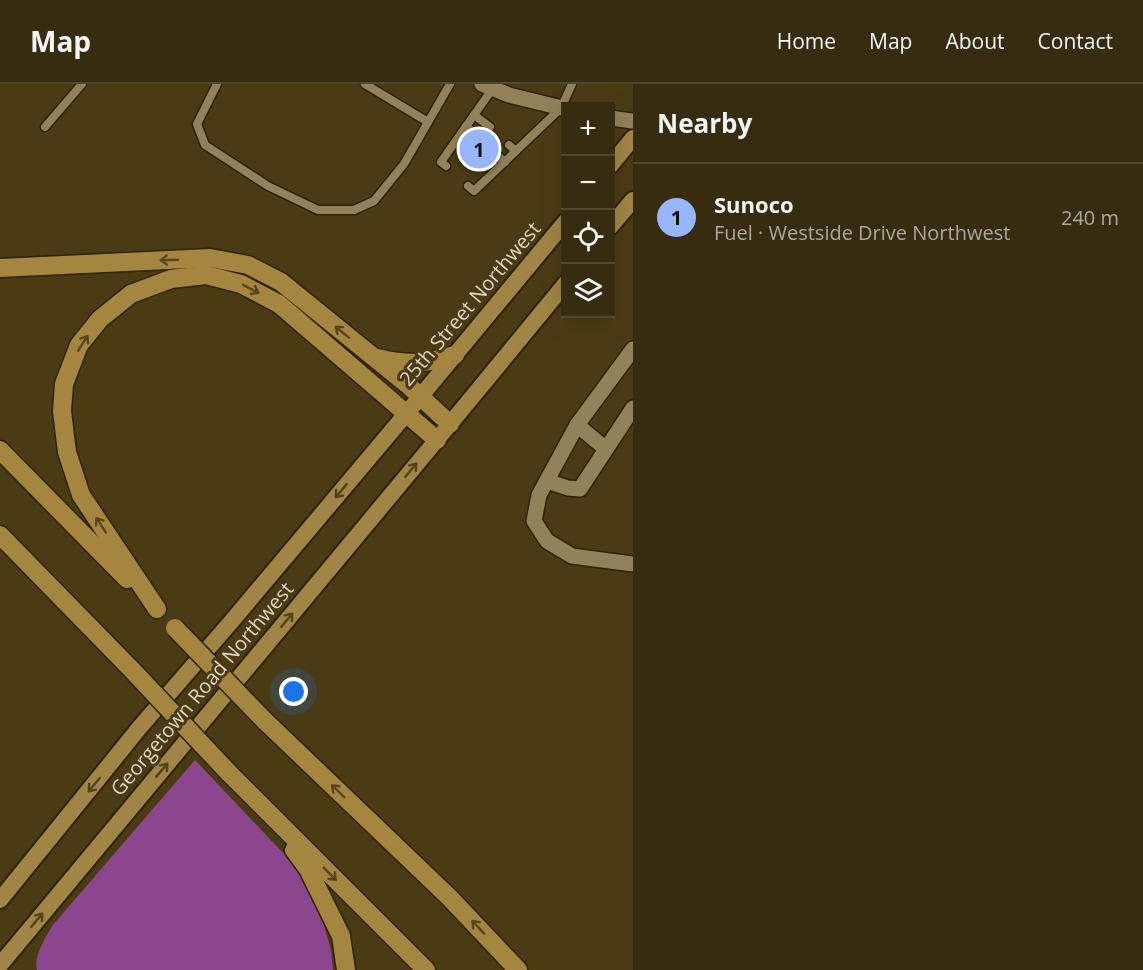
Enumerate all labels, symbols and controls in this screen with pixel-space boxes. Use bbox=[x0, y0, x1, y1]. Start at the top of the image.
text: Map bbox=[30, 22, 91, 60]
text: Home bbox=[777, 27, 836, 55]
text: Map bbox=[869, 27, 912, 55]
text: About bbox=[945, 27, 1005, 55]
text: Contact bbox=[1038, 27, 1113, 55]
map controls bbox=[561, 102, 615, 318]
button: + bbox=[561, 102, 615, 156]
text: Nearby bbox=[657, 105, 752, 141]
pin: 1 bbox=[460, 126, 498, 172]
button: − bbox=[561, 156, 615, 210]
text: Sunoco bbox=[714, 189, 794, 219]
text: 1 bbox=[671, 204, 682, 231]
text: 240 m bbox=[1061, 204, 1119, 231]
button: locate bbox=[561, 210, 615, 264]
street label: 25th Street Northwest bbox=[393, 216, 546, 391]
text: Fuel · Westside Drive Northwest bbox=[714, 219, 1010, 246]
one-way arrow bbox=[160, 254, 180, 265]
button: layers bbox=[561, 264, 615, 318]
one-way arrow bbox=[242, 284, 260, 295]
one-way arrow bbox=[334, 325, 350, 338]
one-way arrow bbox=[76, 334, 89, 351]
one-way arrow bbox=[405, 462, 418, 478]
one-way arrow bbox=[335, 483, 348, 499]
one-way arrow bbox=[94, 517, 106, 534]
street label: Georgetown Road Northwest bbox=[104, 576, 299, 801]
one-way arrow bbox=[280, 612, 293, 628]
your location bbox=[279, 677, 308, 706]
one-way arrow bbox=[155, 763, 169, 778]
one-way arrow bbox=[88, 776, 101, 792]
one-way arrow bbox=[331, 784, 346, 799]
one-way arrow bbox=[322, 866, 337, 881]
one-way arrow bbox=[31, 912, 44, 928]
one-way arrow bbox=[471, 920, 485, 935]

